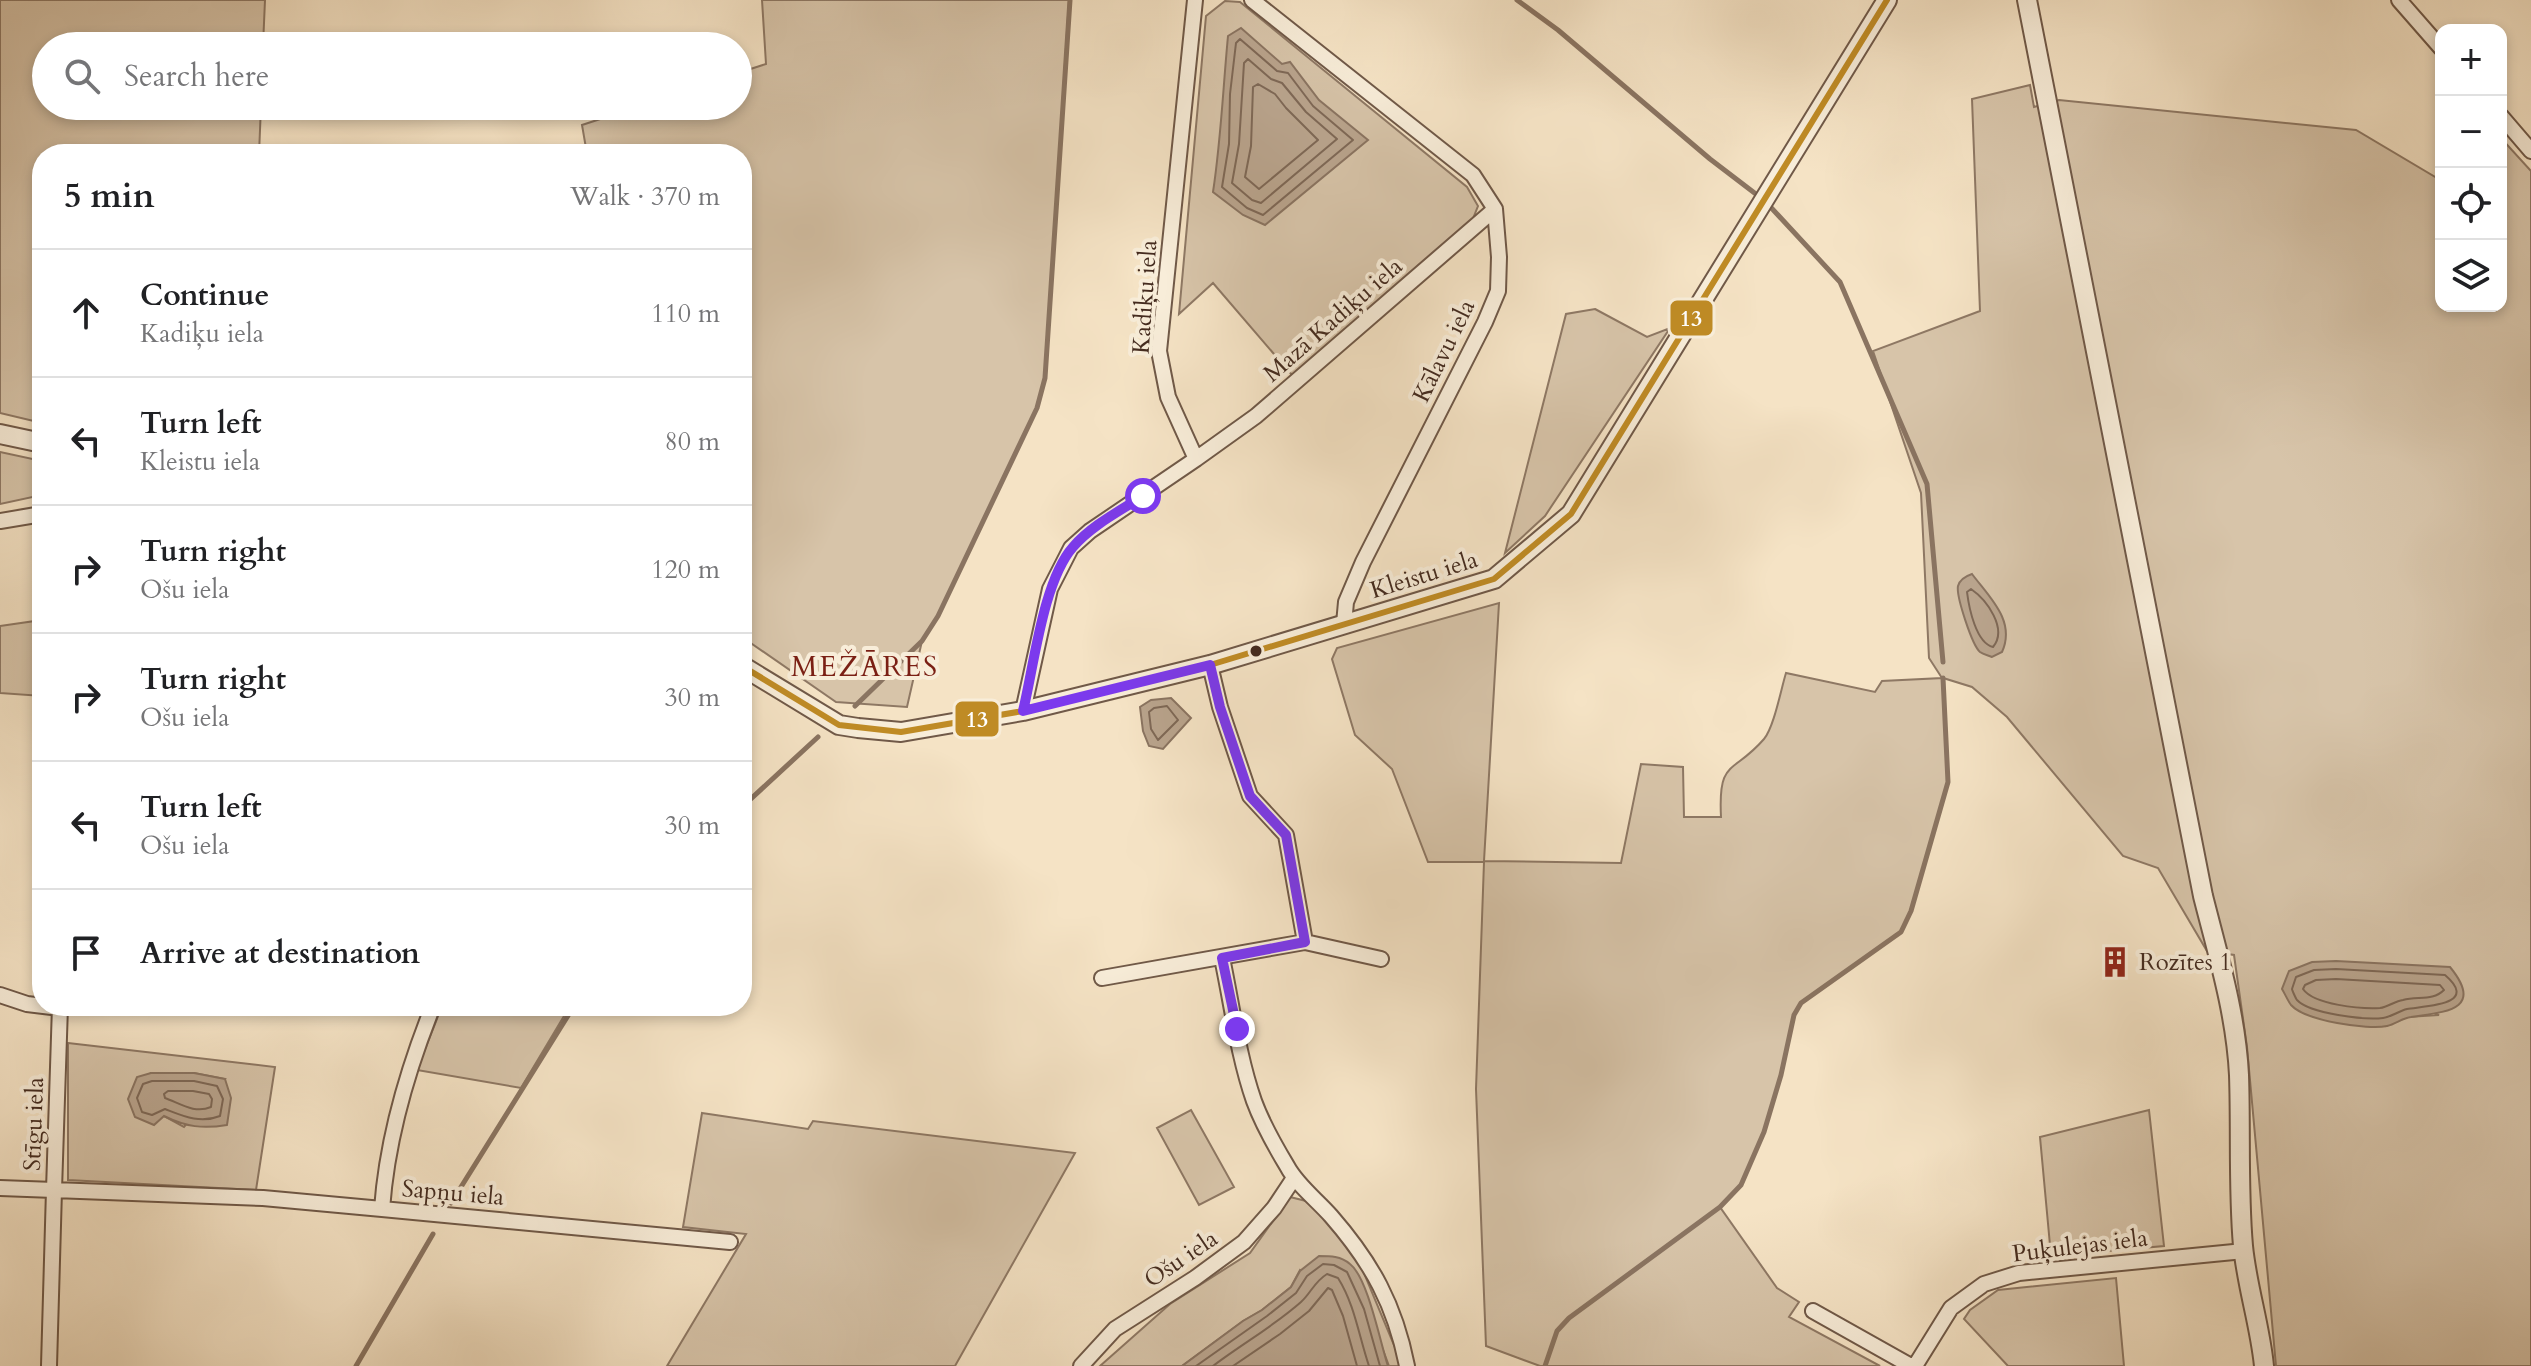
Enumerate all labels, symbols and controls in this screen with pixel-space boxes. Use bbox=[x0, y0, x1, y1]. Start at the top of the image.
map controls bbox=[2435, 24, 2507, 312]
button: + bbox=[2435, 24, 2507, 96]
search box bbox=[32, 32, 752, 120]
icon: search bbox=[60, 54, 104, 98]
text: Search here bbox=[124, 56, 269, 97]
button: − bbox=[2435, 96, 2507, 168]
button: locate bbox=[2435, 168, 2507, 240]
text: 5 min bbox=[64, 173, 155, 219]
text: Walk · 370 m bbox=[570, 179, 720, 214]
street label: Kadiķu iela bbox=[1125, 238, 1165, 355]
button: layers bbox=[2435, 240, 2507, 312]
street label: Mazā Kadiķu iela bbox=[1256, 250, 1410, 390]
text: Continue bbox=[140, 275, 269, 316]
icon: ahead bbox=[64, 291, 108, 335]
street label: Kālavu iela bbox=[1405, 294, 1483, 408]
text: 110 m bbox=[651, 296, 720, 331]
line badge: 13 bbox=[1669, 299, 1714, 337]
text: 13 bbox=[1680, 304, 1702, 334]
text: Kadiķu iela bbox=[140, 316, 264, 351]
text: Turn left bbox=[140, 403, 262, 444]
icon: left bbox=[64, 419, 108, 463]
text: 80 m bbox=[664, 424, 720, 459]
text: Kleistu iela bbox=[140, 444, 260, 479]
route start bbox=[1125, 478, 1161, 514]
text: Turn right bbox=[140, 531, 286, 572]
street label: Kleistu iela bbox=[1366, 543, 1482, 607]
icon: right bbox=[64, 547, 108, 591]
text: 120 m bbox=[651, 552, 720, 587]
text: Ošu iela bbox=[140, 572, 229, 607]
unlabelled marker bbox=[1248, 643, 1264, 659]
district label: MEŽĀRES bbox=[791, 648, 939, 686]
text: Turn right bbox=[140, 659, 286, 700]
icon: right bbox=[64, 675, 108, 719]
text: 30 m bbox=[664, 680, 720, 715]
text: Ošu iela bbox=[140, 700, 229, 735]
line badge: 13 bbox=[954, 700, 1000, 738]
text: 13 bbox=[966, 705, 988, 735]
text: Turn left bbox=[140, 787, 262, 828]
icon: left bbox=[64, 803, 108, 847]
text: 30 m bbox=[664, 808, 720, 843]
text: Ošu iela bbox=[140, 828, 229, 863]
icon: arrive bbox=[64, 931, 108, 975]
text: Arrive at destination bbox=[140, 933, 420, 974]
building icon: Rozītes 1 bbox=[2098, 945, 2132, 979]
place label: Rozītes 1 bbox=[2139, 946, 2232, 979]
route end bbox=[1219, 1011, 1255, 1047]
street label: Stīgu iela bbox=[16, 1076, 52, 1171]
street label: Sapņu iela bbox=[400, 1172, 506, 1214]
street label: Puķulejas iela bbox=[2010, 1221, 2150, 1271]
street label: Ošu iela bbox=[1138, 1222, 1225, 1296]

